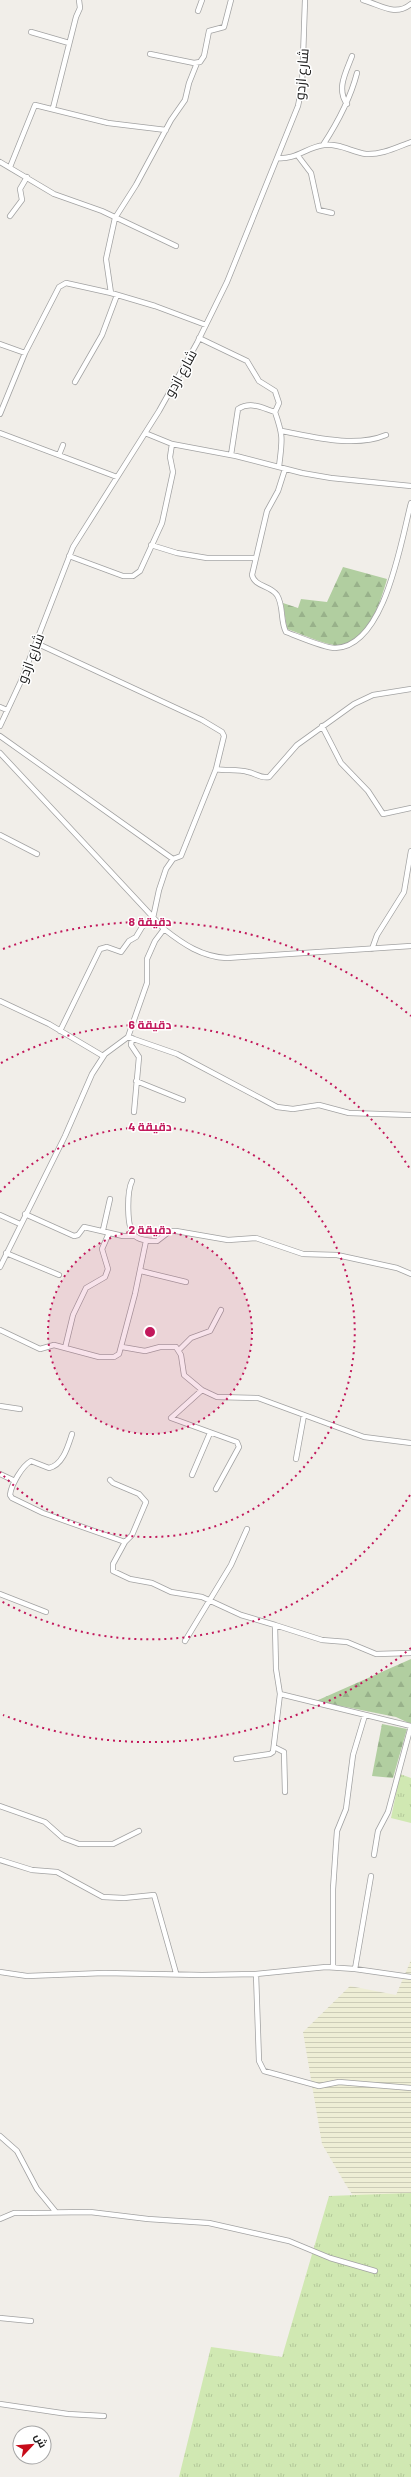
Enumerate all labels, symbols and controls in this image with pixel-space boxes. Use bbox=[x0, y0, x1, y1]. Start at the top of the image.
street label: شارع ازدو bbox=[290, 47, 313, 101]
street label: شارع ازدو bbox=[160, 346, 201, 400]
street label: شارع ازدو bbox=[13, 631, 48, 686]
text: 8 دقيقة bbox=[129, 914, 171, 929]
text: 6 دقيقة bbox=[129, 1017, 171, 1032]
text: 4 دقيقة bbox=[128, 1119, 172, 1134]
text: 2 دقيقة bbox=[128, 1222, 172, 1237]
centre of rings bbox=[143, 1325, 157, 1339]
north arrow bbox=[12, 2425, 52, 2465]
text: ش bbox=[32, 2431, 50, 2450]

